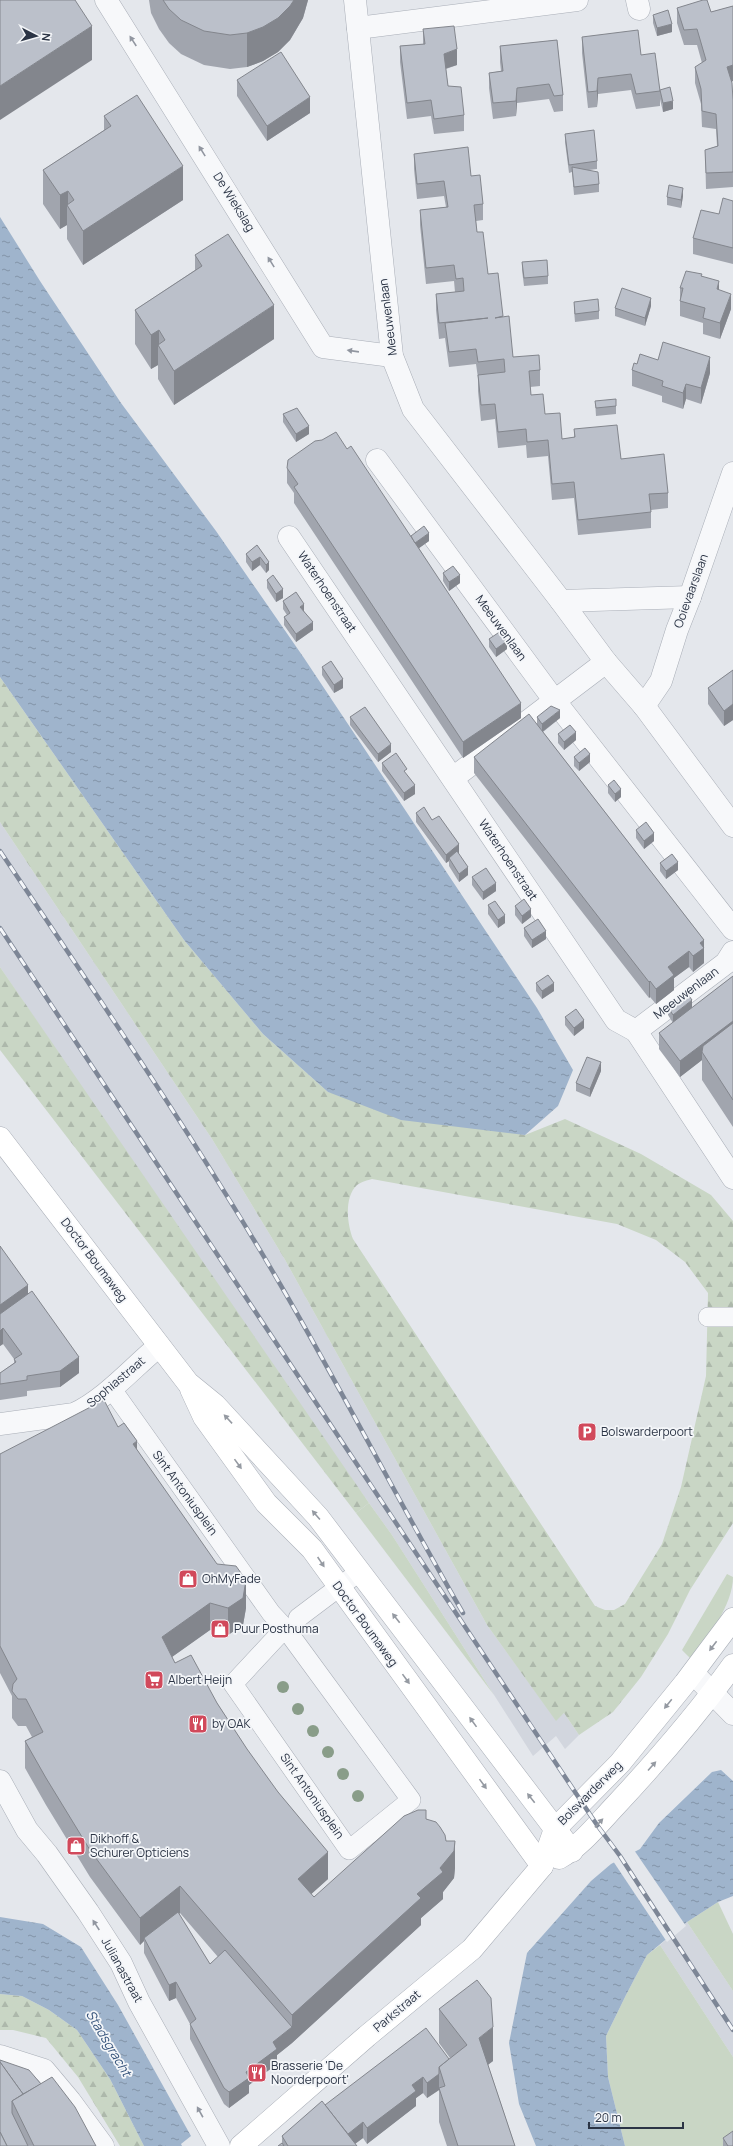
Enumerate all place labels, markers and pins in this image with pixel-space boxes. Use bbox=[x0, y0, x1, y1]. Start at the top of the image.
parking icon: Bolswarderpoort bbox=[576, 1421, 598, 1443]
place label: Bolswarderpoort bbox=[601, 1423, 693, 1440]
shop icon: OhMyFade bbox=[177, 1568, 199, 1590]
place label: OhMyFade bbox=[202, 1570, 261, 1587]
shop icon: Puur Posthuma bbox=[209, 1618, 231, 1640]
place label: Puur Posthuma bbox=[234, 1620, 319, 1637]
supermarket icon: Albert Heijn bbox=[143, 1669, 165, 1691]
place label: Albert Heijn bbox=[168, 1671, 232, 1688]
restaurant icon: by OAK bbox=[187, 1713, 209, 1735]
place label: by OAK bbox=[212, 1715, 252, 1732]
place label: Dikhoff & Schurer Opticiens bbox=[90, 1830, 189, 1861]
shop icon: Dikhoff & Schurer Opticiens bbox=[65, 1835, 87, 1857]
place label: Brasserie 'De Noorderpoort' bbox=[271, 2057, 349, 2088]
restaurant icon: Brasserie 'De Noorderpoort' bbox=[246, 2062, 268, 2084]

